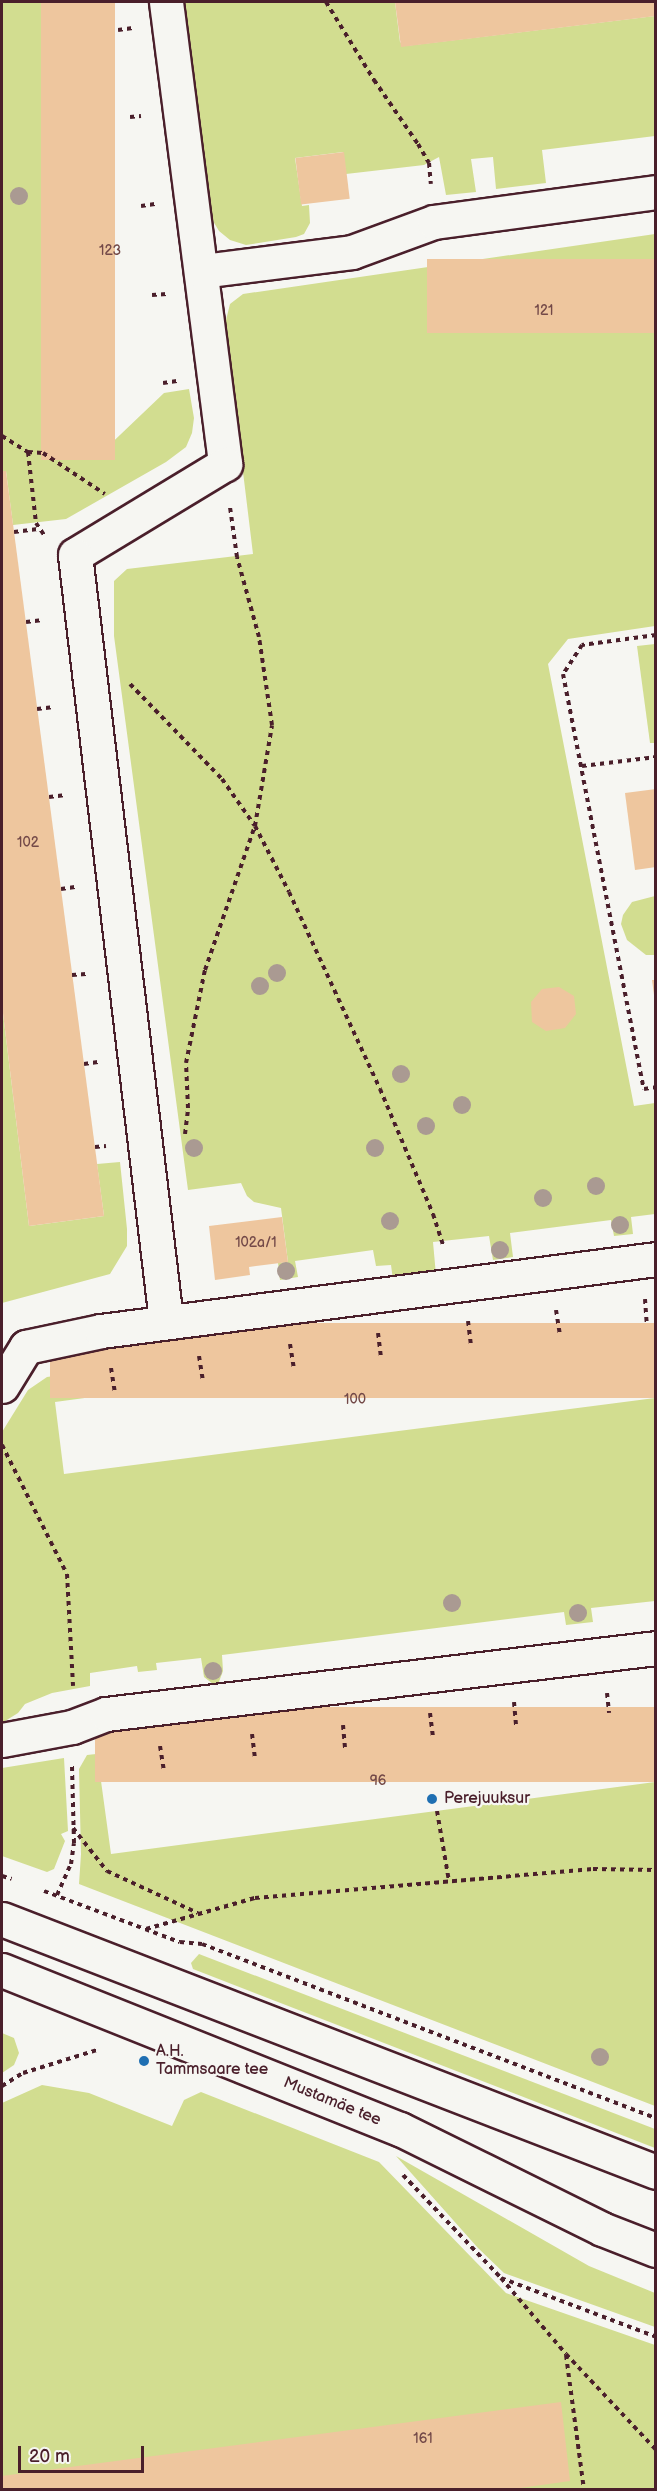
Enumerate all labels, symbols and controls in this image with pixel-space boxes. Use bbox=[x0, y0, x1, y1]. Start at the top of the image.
house number: 123 bbox=[99, 243, 121, 259]
house number: 121 bbox=[535, 303, 553, 319]
house number: 102 bbox=[17, 835, 39, 851]
house number: 102a/1 bbox=[235, 1235, 277, 1251]
house number: 100 bbox=[344, 1392, 366, 1408]
house number: 96 bbox=[370, 1773, 386, 1789]
place label: Perejuuksur bbox=[444, 1789, 530, 1809]
marker: Perejuuksur bbox=[425, 1792, 439, 1806]
place label: A.H. Tammsaare tee bbox=[156, 2042, 268, 2080]
marker: A.H. Tammsaare tee bbox=[137, 2054, 151, 2068]
street label: Mustamäe tee bbox=[280, 2074, 384, 2130]
house number: 161 bbox=[413, 2431, 433, 2447]
scale bar bbox=[21, 2434, 147, 2472]
text: 20 m bbox=[29, 2446, 70, 2467]

